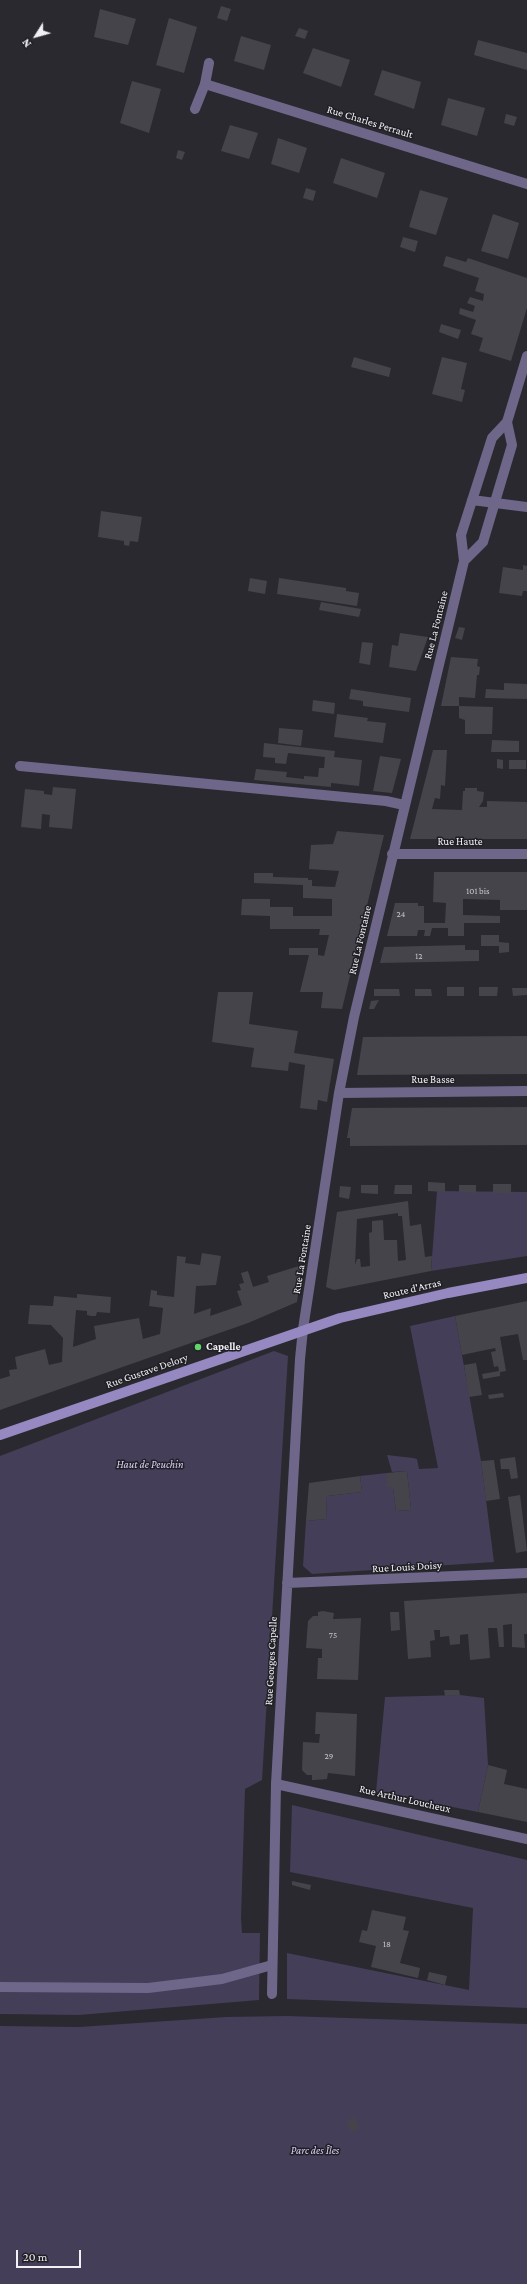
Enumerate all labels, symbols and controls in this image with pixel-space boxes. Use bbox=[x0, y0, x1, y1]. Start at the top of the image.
north arrow bbox=[16, 16, 56, 56]
text: N bbox=[19, 37, 33, 50]
street label: Rue Charles Perrault bbox=[325, 103, 415, 141]
street label: Rue La Fontaine bbox=[421, 589, 451, 661]
street label: Rue Haute bbox=[437, 835, 483, 849]
house number: 101 bis bbox=[466, 886, 490, 896]
street label: Rue La Fontaine bbox=[346, 904, 374, 976]
house number: 24 bbox=[397, 909, 405, 919]
house number: 12 bbox=[415, 951, 423, 961]
street label: Rue Basse bbox=[411, 1073, 455, 1087]
street label: Rue La Fontaine bbox=[290, 1223, 314, 1295]
street label: Route d'Arras bbox=[382, 1276, 442, 1302]
place label: Capelle bbox=[206, 1340, 241, 1354]
marker: Capelle bbox=[193, 1342, 203, 1352]
street label: Rue Gustave Delory bbox=[104, 1351, 190, 1391]
park label: Haut de Peuchin bbox=[116, 1458, 184, 1472]
street label: Rue Louis Doisy bbox=[372, 1559, 442, 1575]
street label: Rue Georges Capelle bbox=[262, 1616, 280, 1706]
house number: 75 bbox=[329, 1630, 337, 1640]
house number: 29 bbox=[325, 1751, 333, 1761]
street label: Rue Arthur Loucheux bbox=[358, 1782, 452, 1816]
house number: 18 bbox=[383, 1939, 391, 1949]
park label: Parc des Îles bbox=[291, 2144, 339, 2158]
scale bar bbox=[18, 2242, 83, 2268]
text: 20 m bbox=[23, 2250, 47, 2264]

